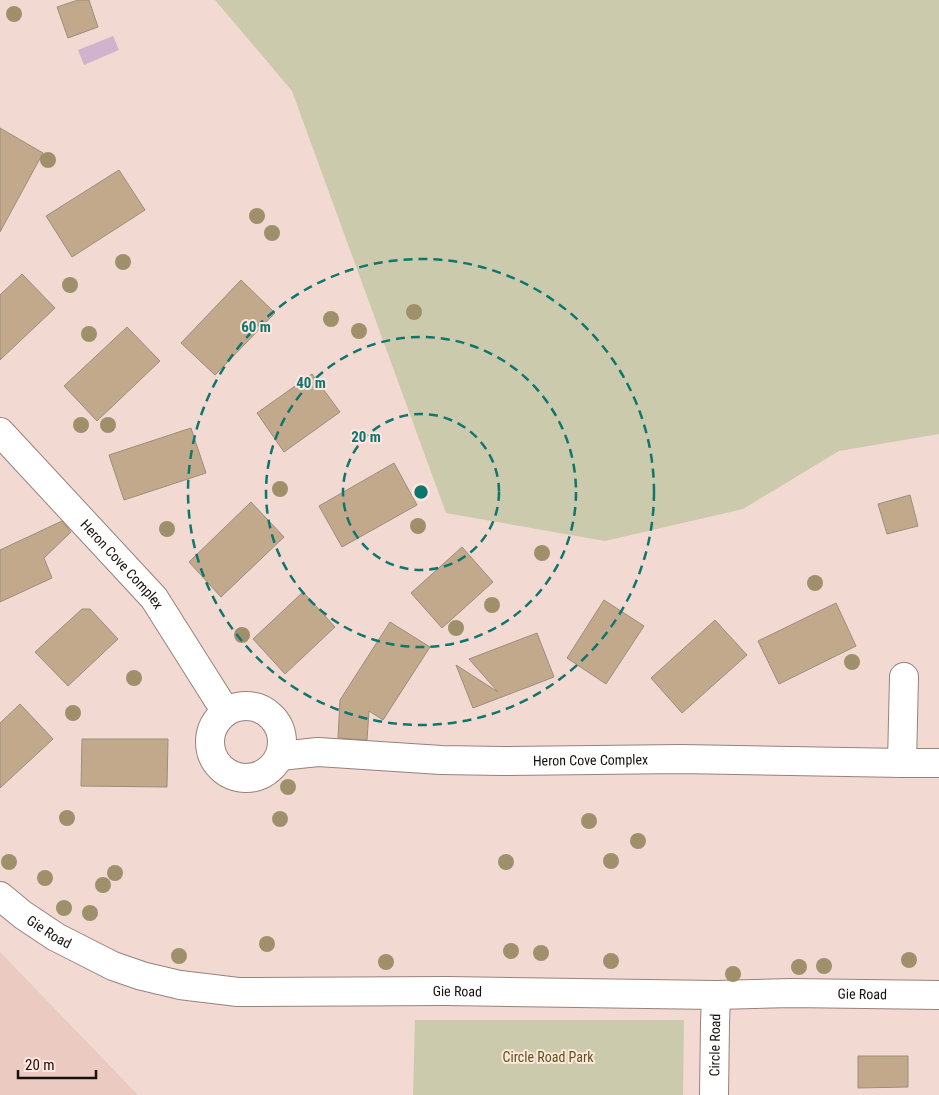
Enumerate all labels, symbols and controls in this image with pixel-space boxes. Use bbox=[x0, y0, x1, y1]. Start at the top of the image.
text: 60 m bbox=[241, 318, 271, 336]
text: 40 m bbox=[296, 374, 326, 392]
text: 20 m bbox=[351, 428, 381, 446]
centre of rings bbox=[412, 483, 430, 501]
street label: Heron Cove Complex bbox=[77, 516, 167, 612]
street label: Heron Cove Complex bbox=[533, 751, 648, 769]
street label: Gie Road bbox=[24, 912, 74, 951]
street label: Gie Road bbox=[433, 983, 482, 1000]
street label: Gie Road bbox=[838, 986, 887, 1002]
street label: Circle Road bbox=[706, 1013, 723, 1077]
scale bar bbox=[18, 1048, 95, 1080]
park label: Circle Road Park bbox=[502, 1049, 594, 1065]
text: 20 m bbox=[25, 1056, 55, 1074]

